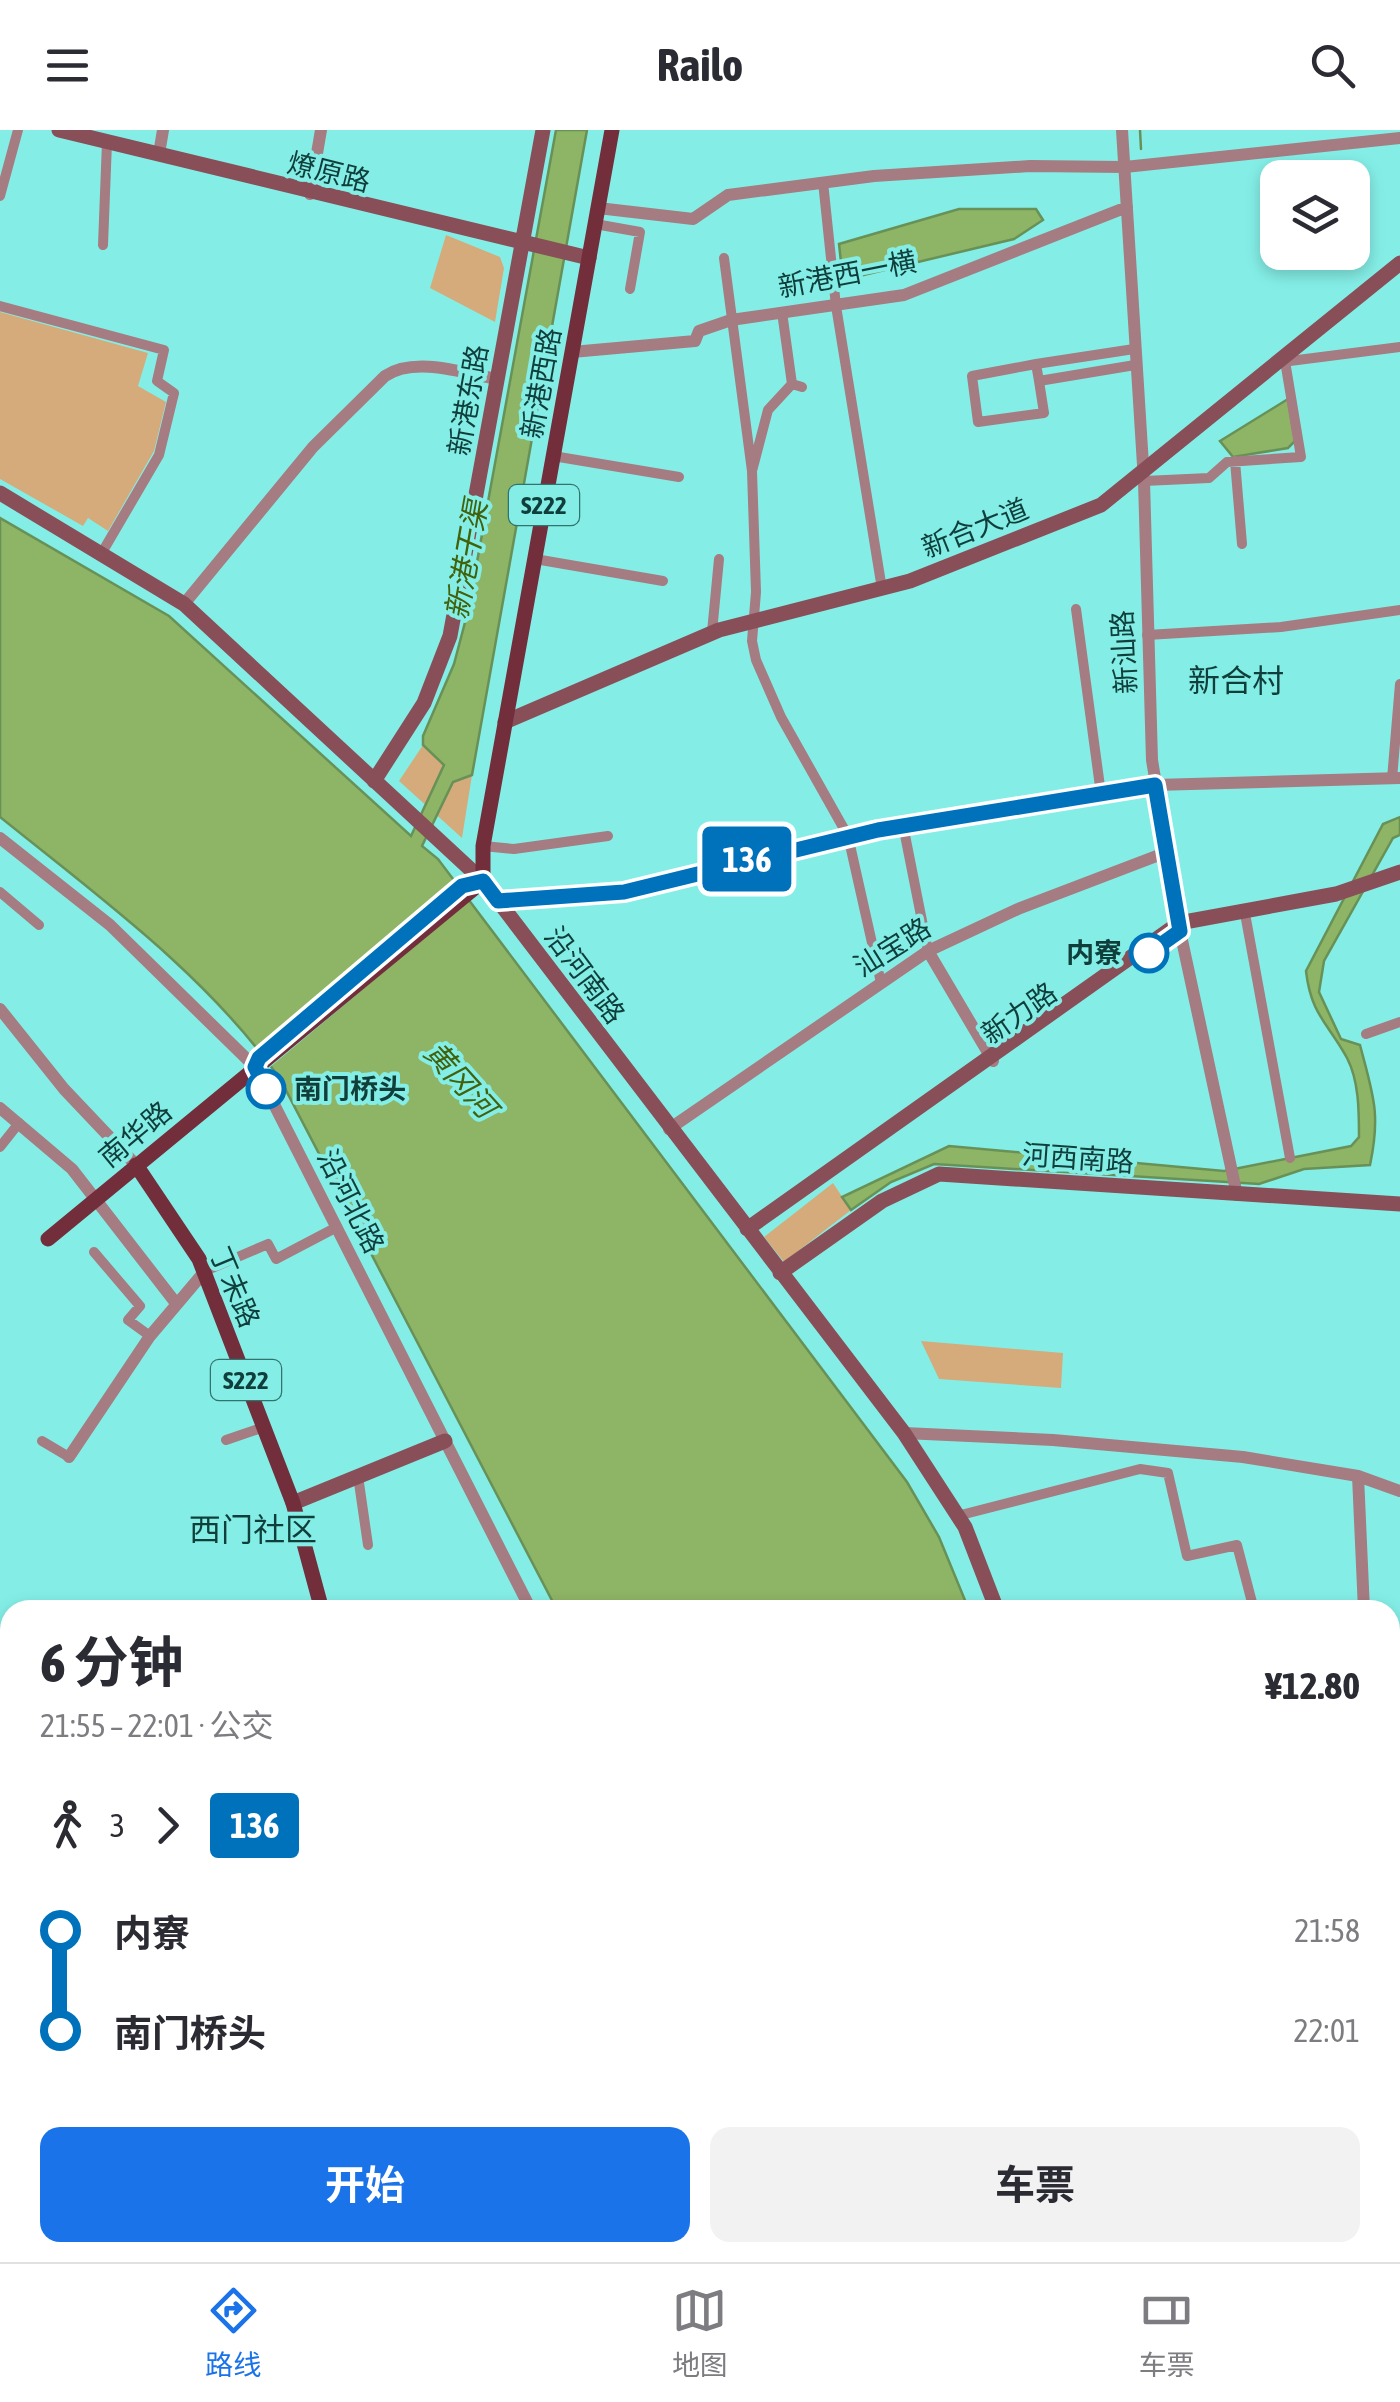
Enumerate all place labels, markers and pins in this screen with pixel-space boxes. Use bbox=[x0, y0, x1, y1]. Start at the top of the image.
marker: 内寮 bbox=[1130, 934, 1168, 972]
place label: 内寮 bbox=[1066, 937, 1122, 969]
marker: 南门桥头 bbox=[247, 1070, 285, 1108]
place label: 南门桥头 bbox=[294, 1073, 406, 1105]

